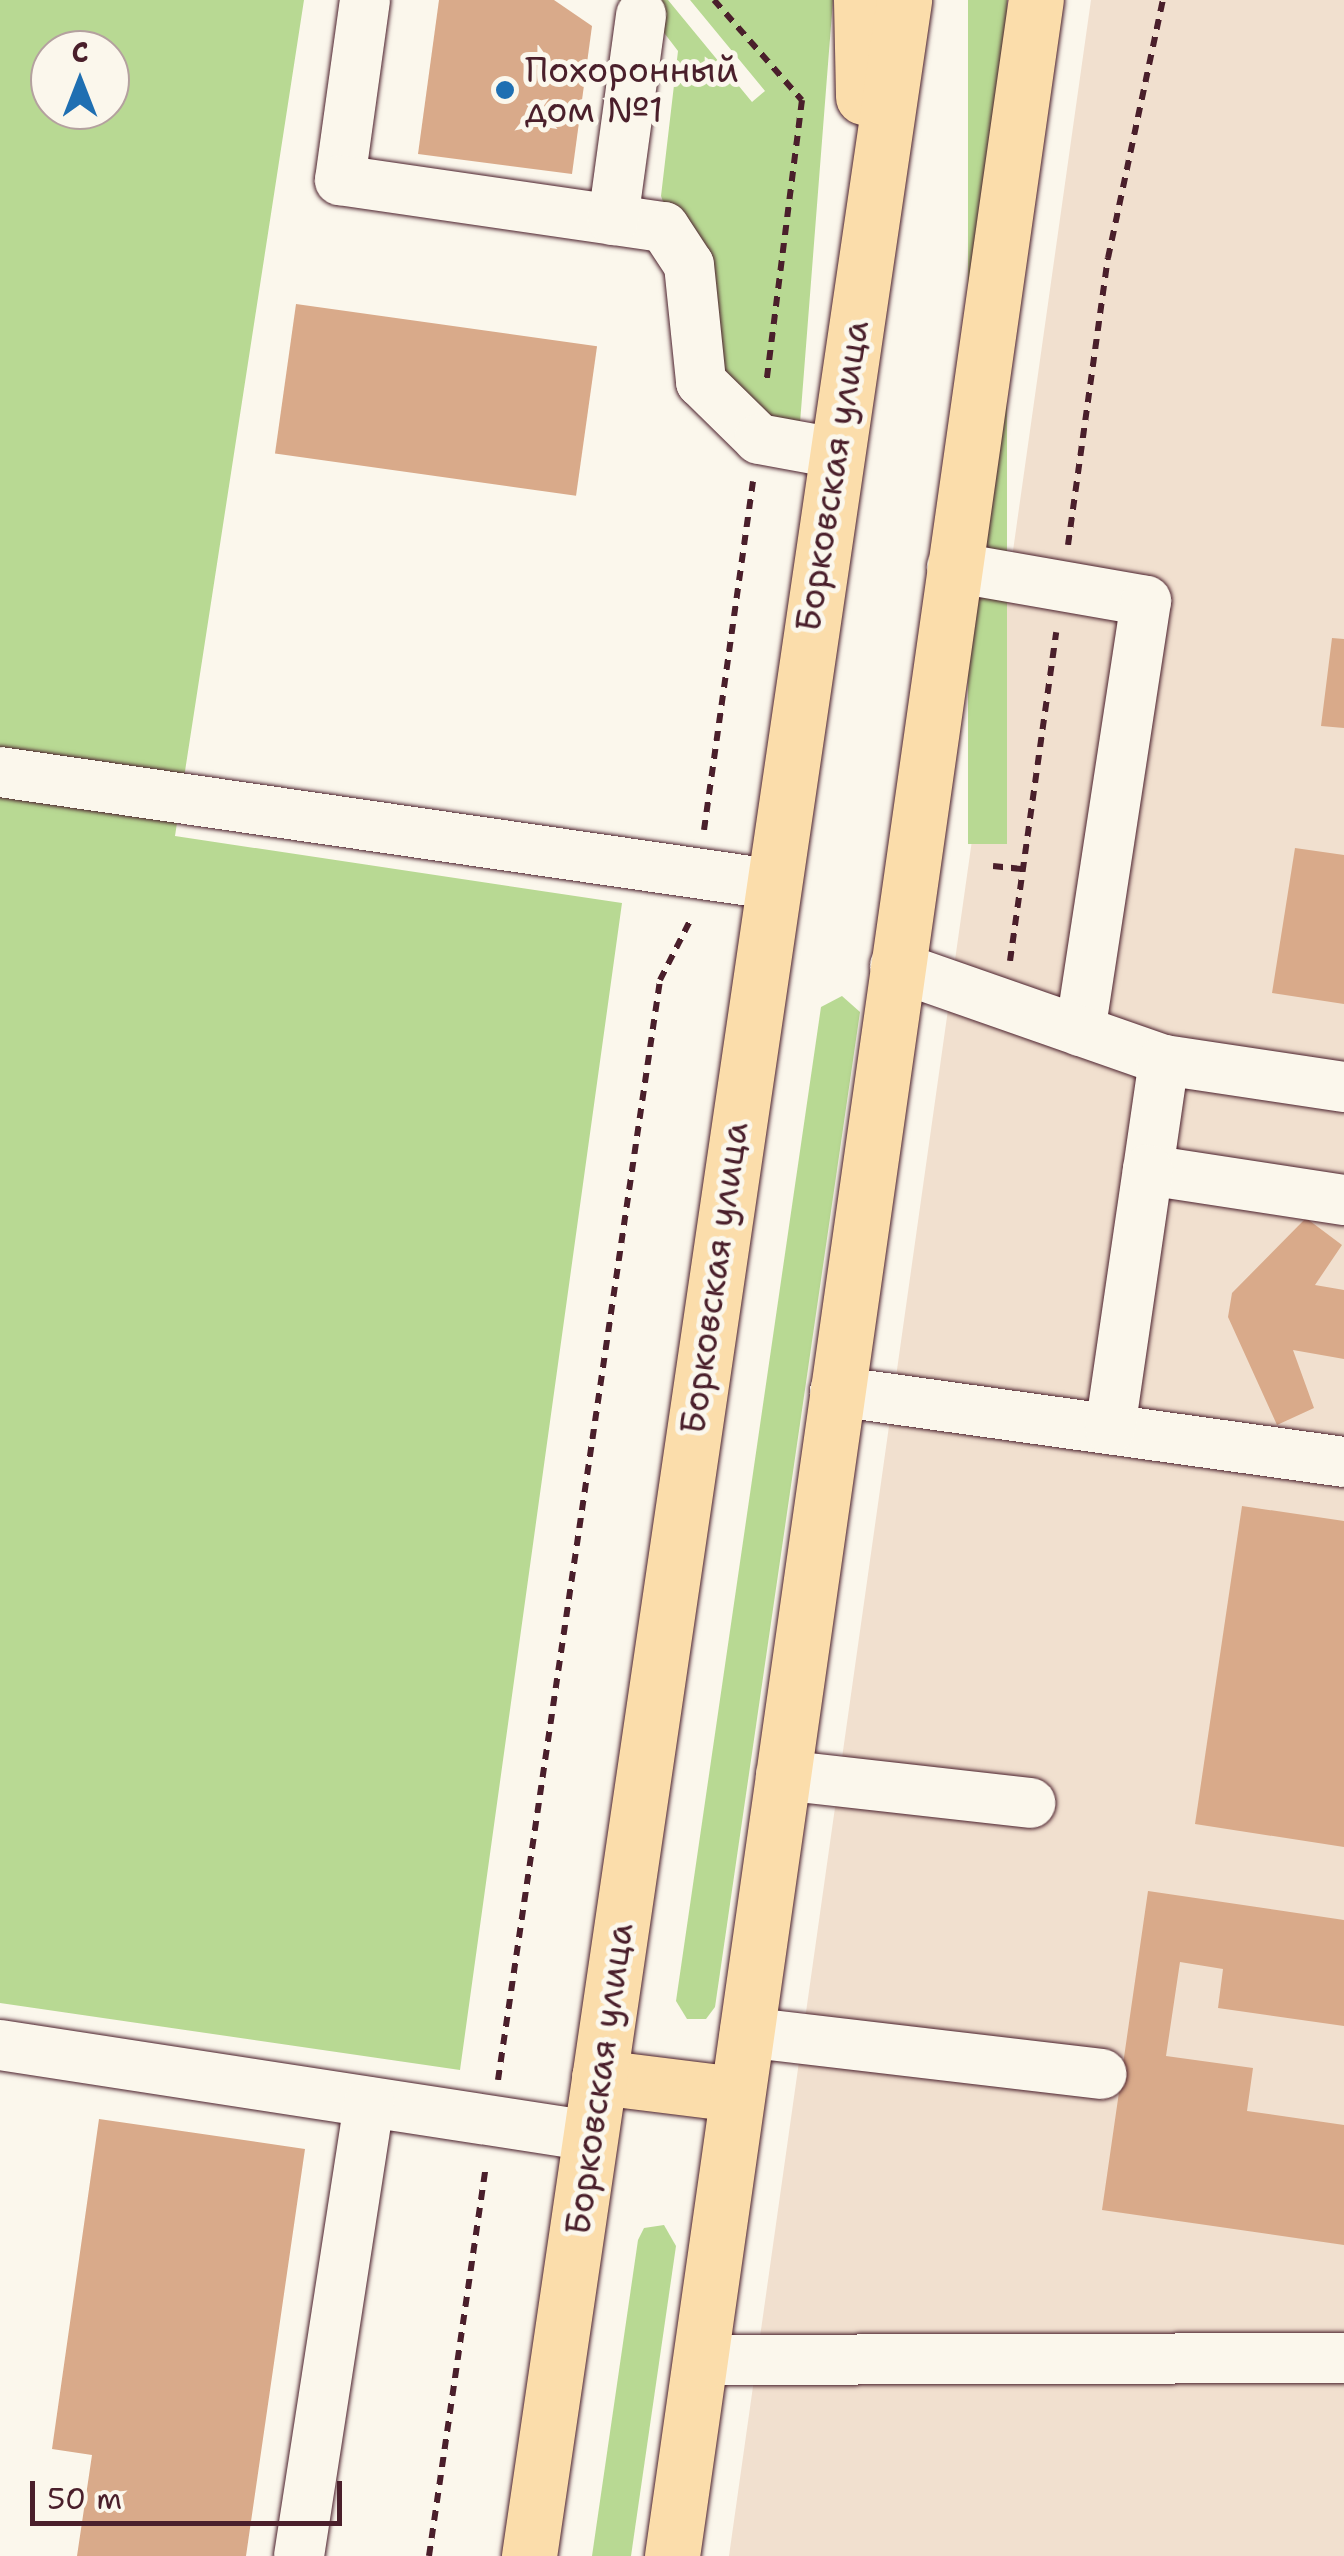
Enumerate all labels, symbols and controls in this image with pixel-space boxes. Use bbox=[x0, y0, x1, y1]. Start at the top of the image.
north arrow bbox=[30, 30, 130, 130]
text: С bbox=[71, 33, 89, 71]
place label: Похоронный дом №1 bbox=[525, 49, 739, 131]
marker: Похоронный дом №1 bbox=[494, 79, 516, 101]
street label: Борковская улица bbox=[787, 317, 877, 635]
street label: Борковская улица bbox=[671, 1119, 757, 1437]
street label: Борковская улица bbox=[556, 1920, 642, 2238]
scale bar bbox=[35, 2461, 348, 2523]
text: 50 m bbox=[47, 2478, 122, 2519]

